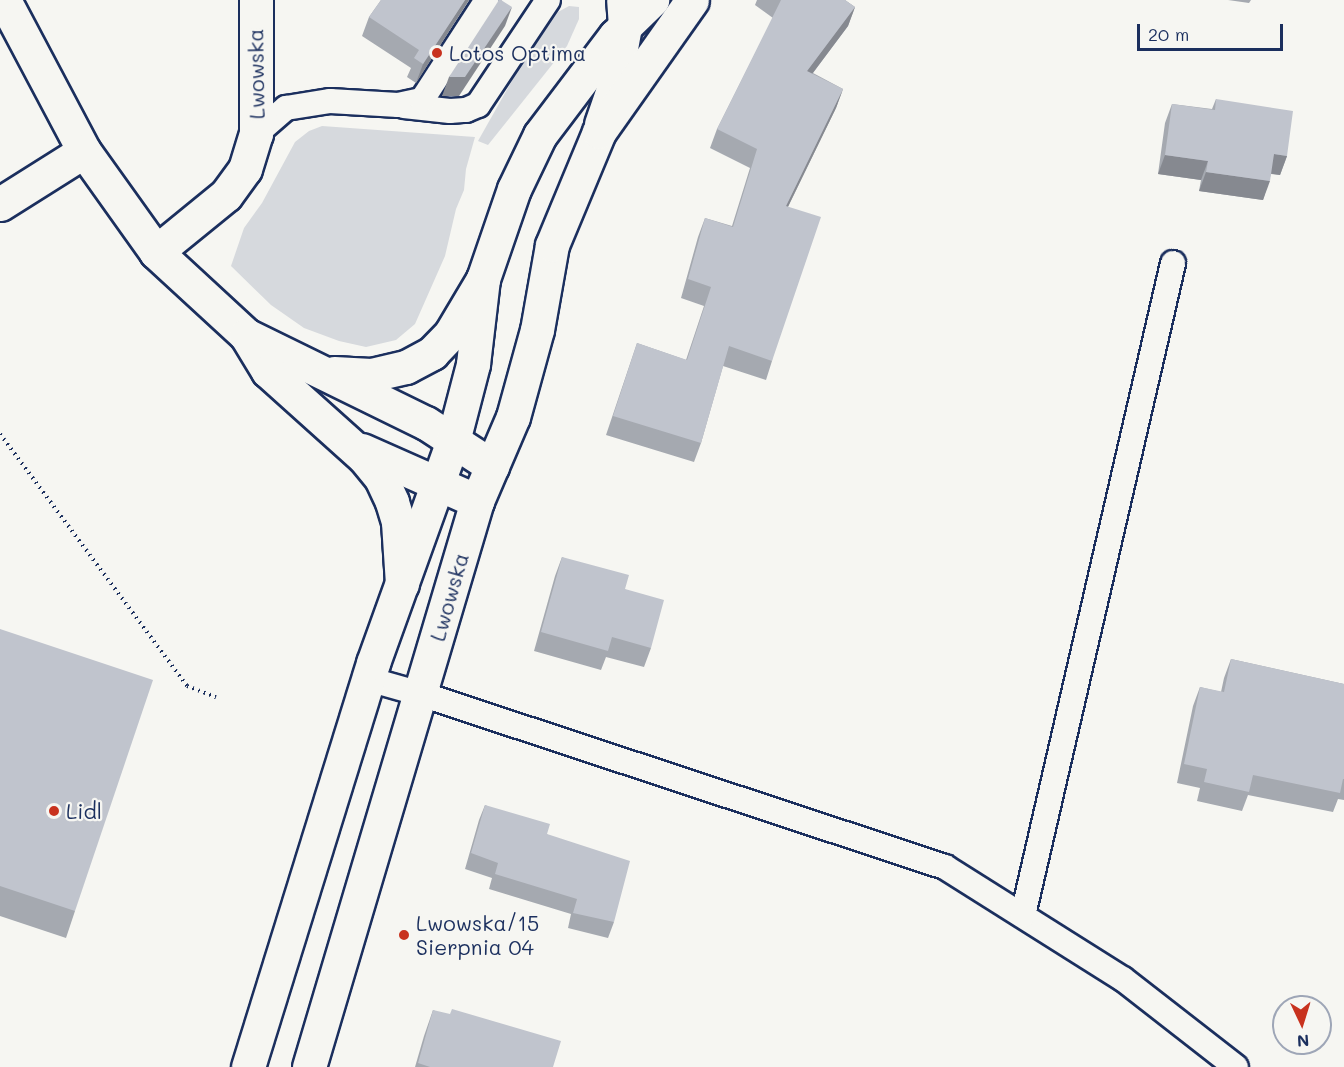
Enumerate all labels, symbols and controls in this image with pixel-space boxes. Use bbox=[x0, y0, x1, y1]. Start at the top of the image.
scale bar bbox=[1140, 12, 1286, 50]
text: 20 m bbox=[1148, 22, 1189, 46]
street label: Lwowska bbox=[243, 29, 269, 119]
place label: Lotos Optima bbox=[449, 40, 586, 66]
marker: Lotos Optima bbox=[430, 46, 444, 60]
street label: Lwowska bbox=[424, 550, 474, 644]
place label: Lidl bbox=[66, 798, 102, 824]
marker: Lidl bbox=[47, 804, 61, 818]
place label: Lwowska/15 Sierpnia 04 bbox=[416, 910, 539, 960]
marker: Lwowska/15 Sierpnia 04 bbox=[397, 928, 411, 942]
north arrow bbox=[1272, 995, 1332, 1055]
text: N bbox=[1296, 1031, 1310, 1052]

